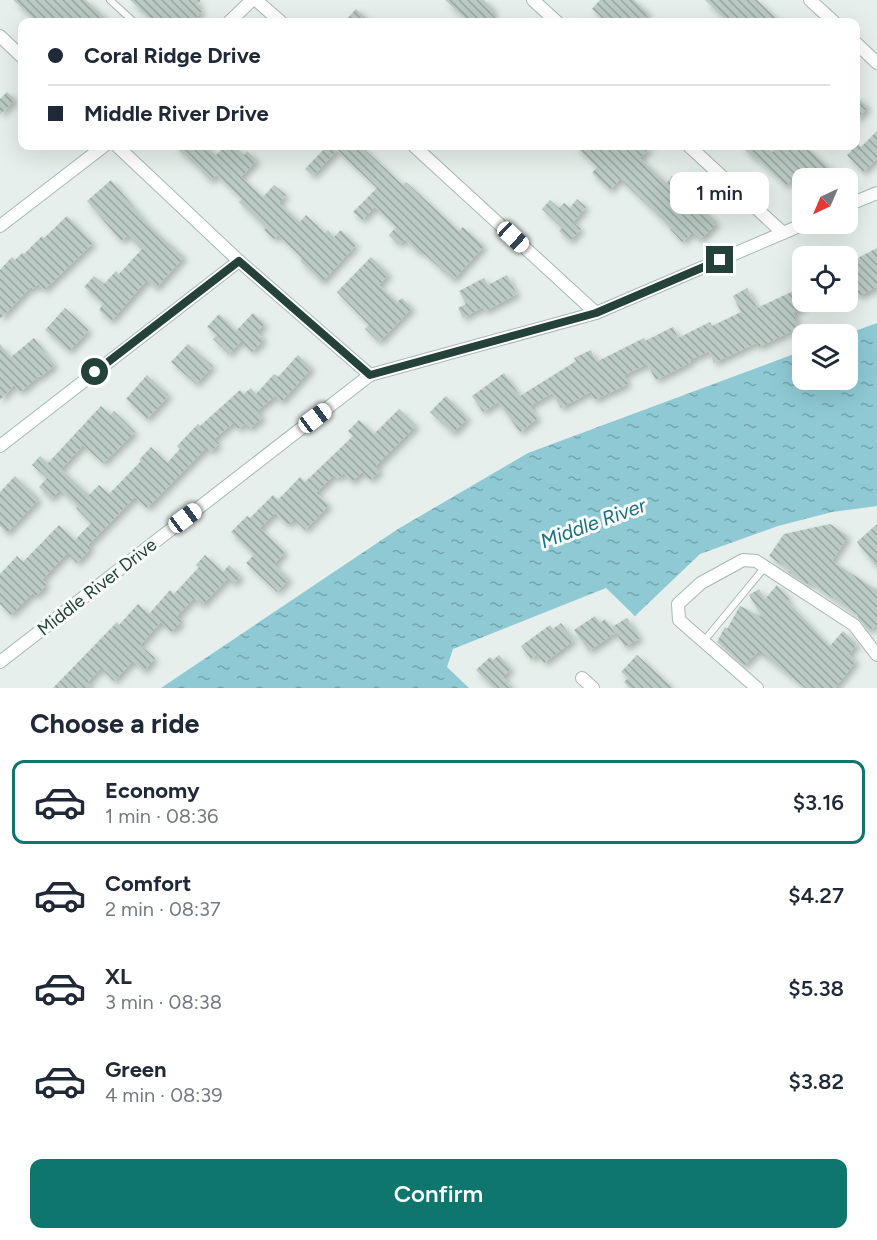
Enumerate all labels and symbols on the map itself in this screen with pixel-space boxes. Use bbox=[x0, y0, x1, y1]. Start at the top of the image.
north arrow bbox=[792, 168, 858, 234]
callout: 1 min bbox=[670, 173, 770, 215]
car bbox=[494, 218, 532, 256]
route end bbox=[706, 246, 733, 273]
route start bbox=[81, 358, 108, 385]
car bbox=[295, 400, 335, 436]
water label: Middle River bbox=[537, 492, 650, 553]
car bbox=[165, 500, 205, 536]
street label: Middle River Drive bbox=[33, 533, 161, 640]

